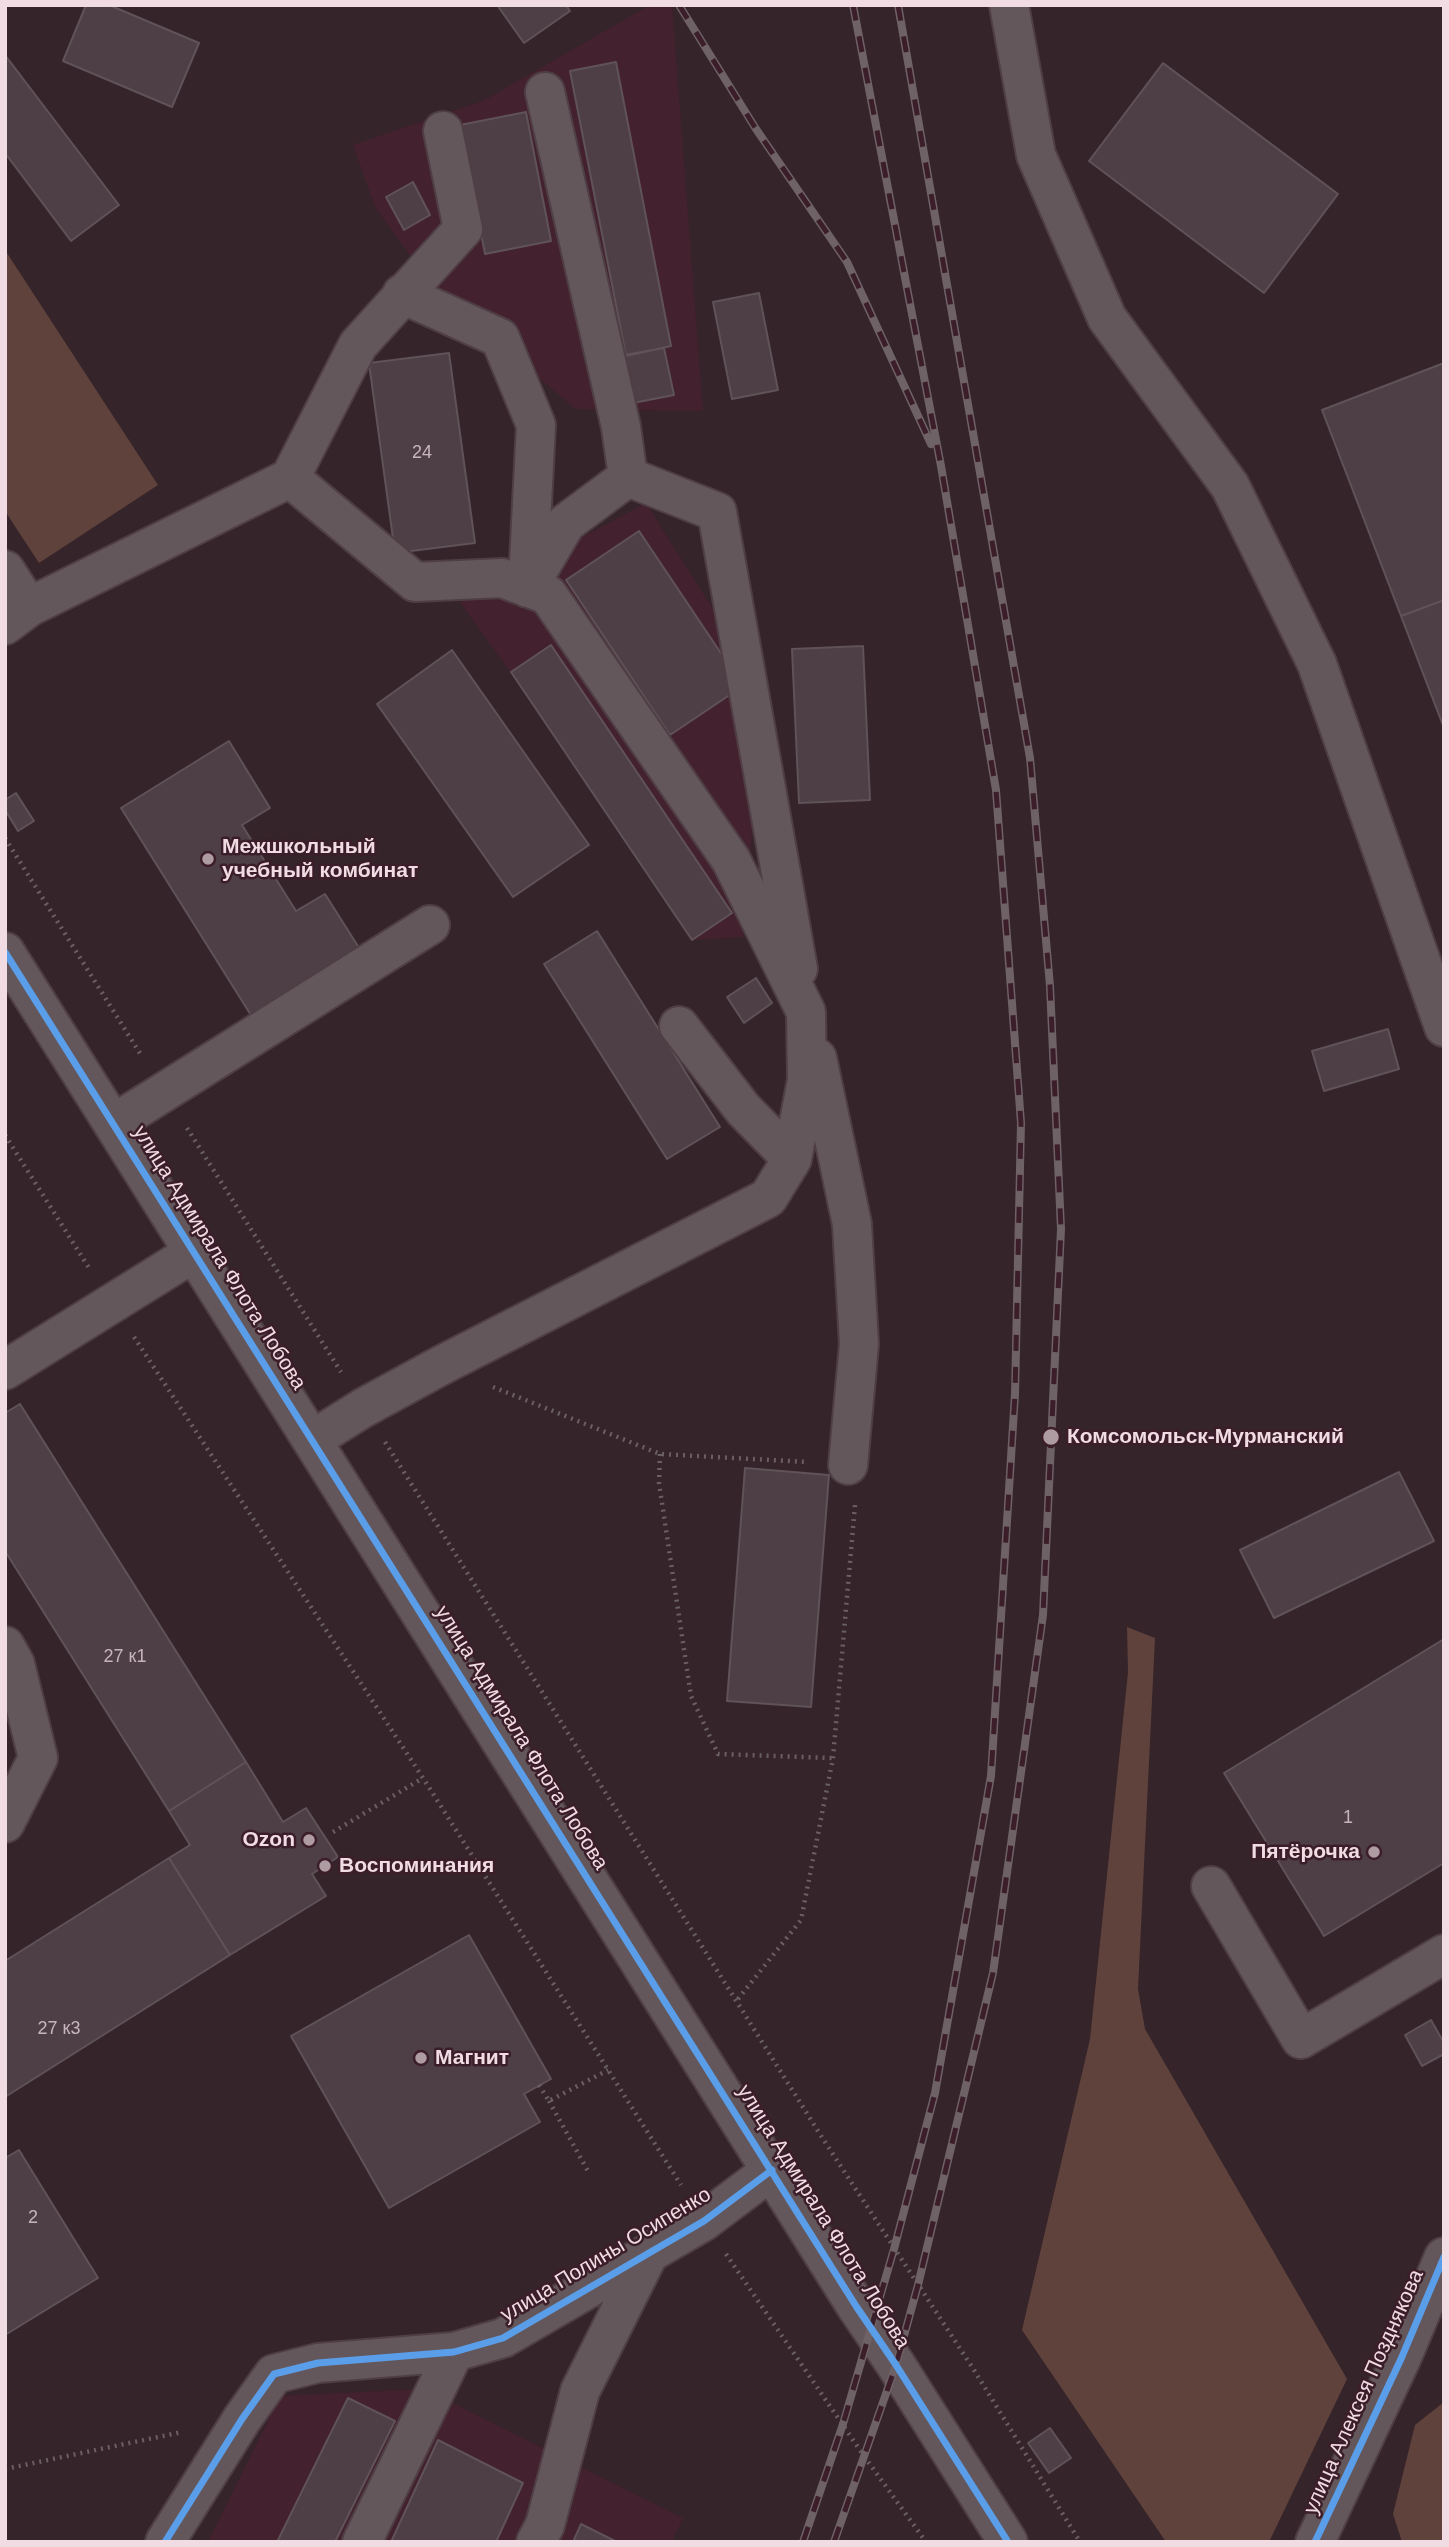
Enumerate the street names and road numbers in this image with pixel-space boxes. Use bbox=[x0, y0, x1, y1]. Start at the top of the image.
street label: улица Адмирала Флота Лобова bbox=[127, 1121, 311, 1395]
street label: улица Адмирала Флота Лобова bbox=[429, 1601, 613, 1875]
street label: улица Адмирала Флота Лобова bbox=[731, 2080, 915, 2354]
street label: улица Полины Осипенко bbox=[496, 2182, 716, 2328]
street label: улица Алексея Позднякова bbox=[1299, 2266, 1429, 2518]

